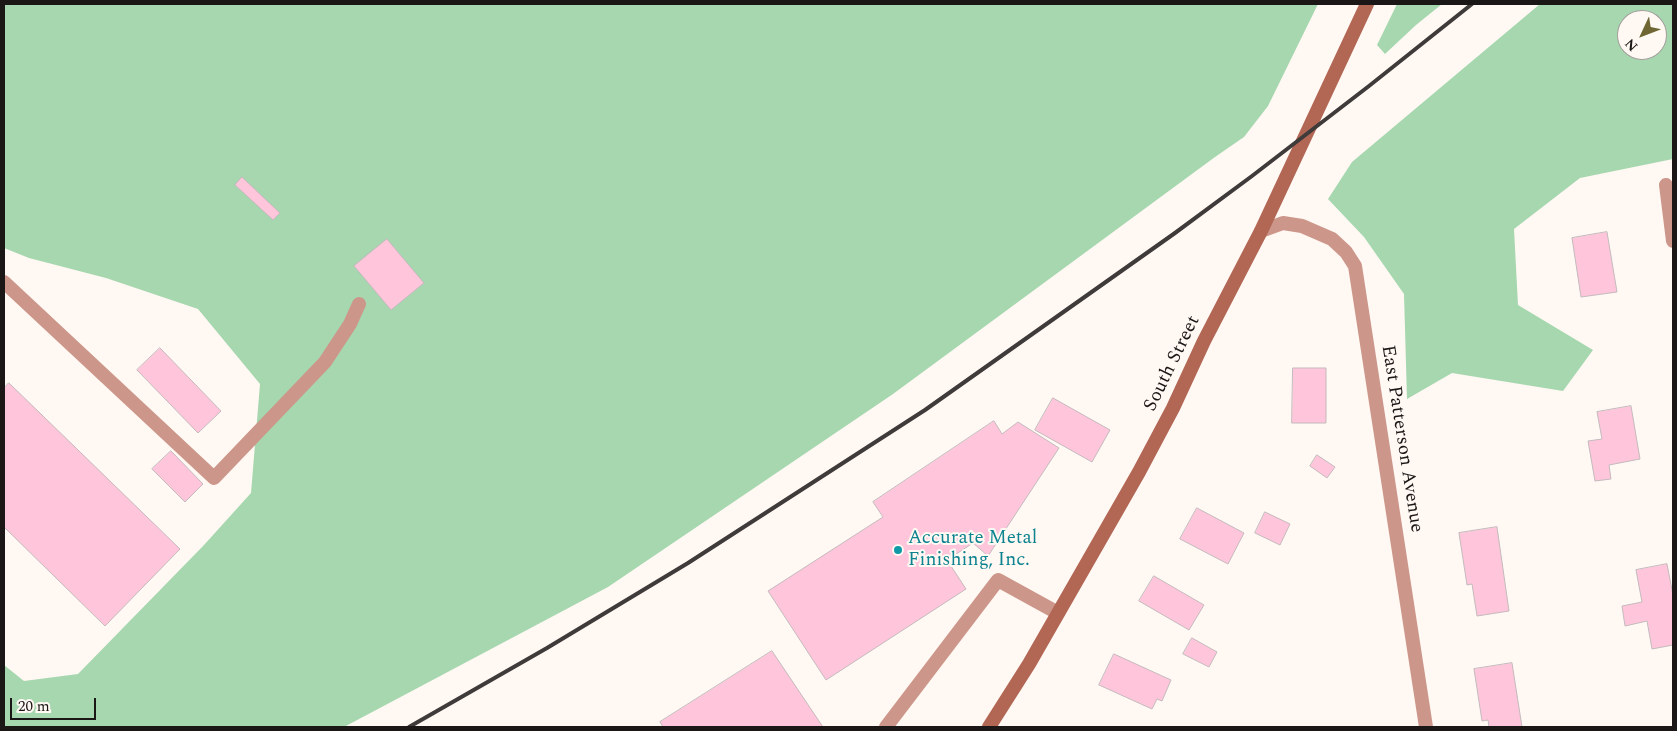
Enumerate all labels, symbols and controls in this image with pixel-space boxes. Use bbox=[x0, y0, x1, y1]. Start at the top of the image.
north arrow bbox=[1617, 10, 1667, 60]
text: N bbox=[1620, 34, 1643, 56]
street label: South Street bbox=[1140, 312, 1206, 416]
street label: East Patterson Avenue bbox=[1375, 344, 1427, 534]
place label: Accurate Metal Finishing, Inc. bbox=[908, 528, 1037, 572]
marker: Accurate Metal Finishing, Inc. bbox=[892, 544, 904, 556]
scale bar bbox=[12, 688, 99, 720]
text: 20 m bbox=[18, 695, 50, 718]

